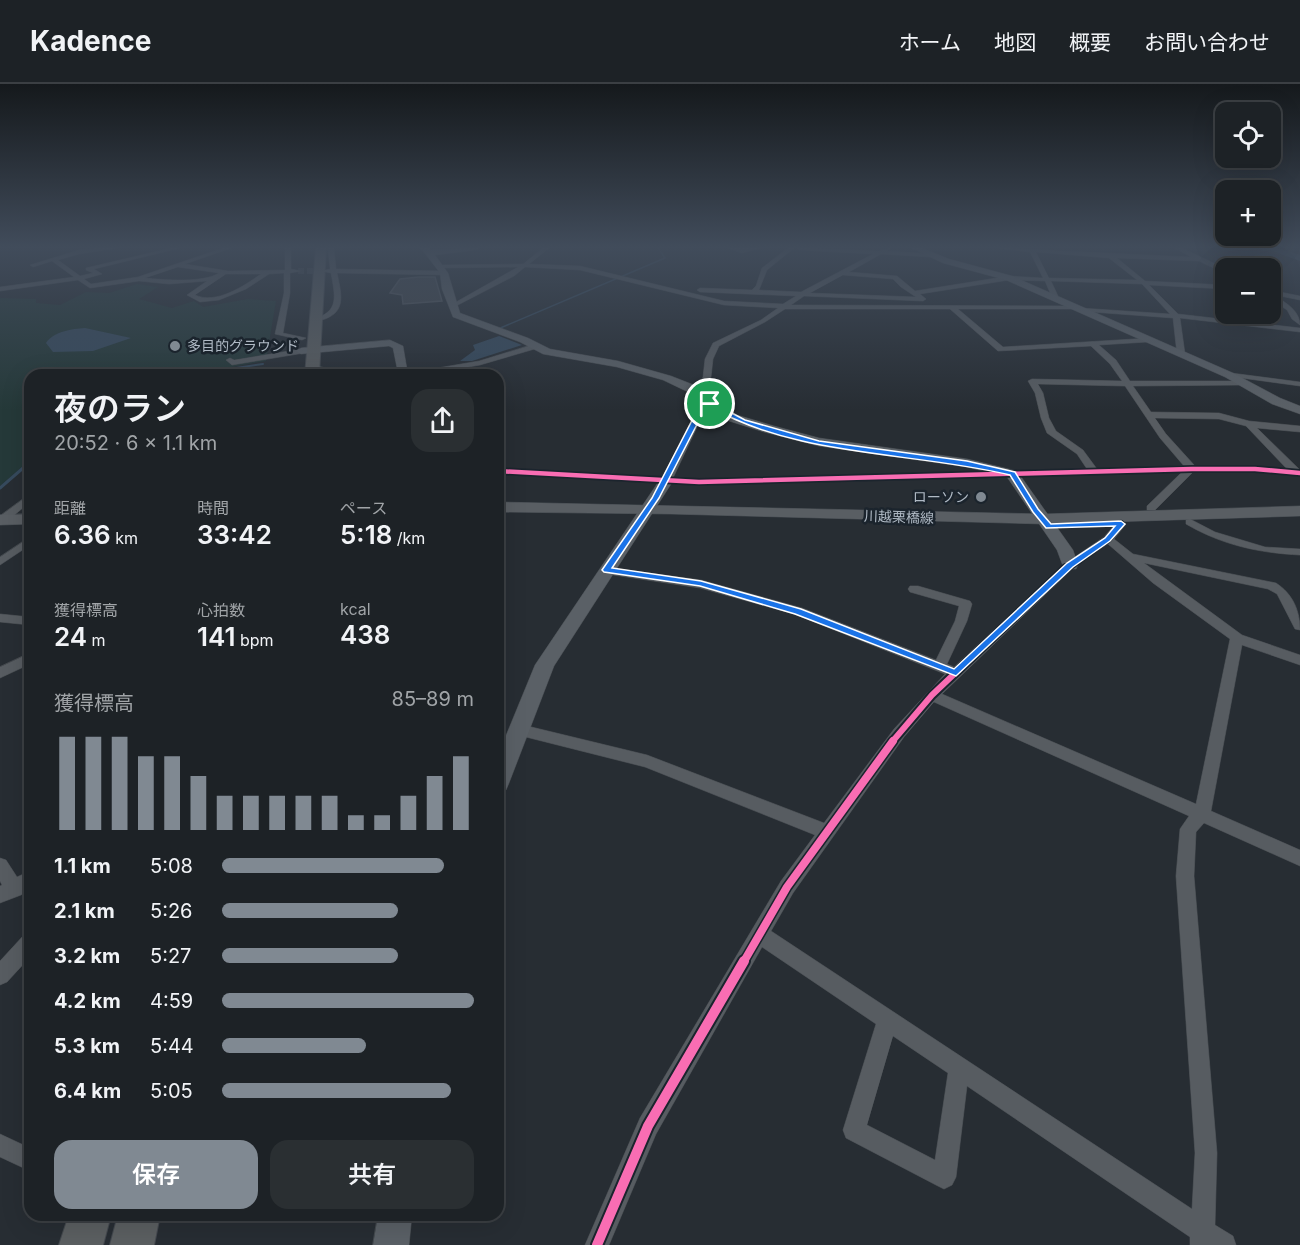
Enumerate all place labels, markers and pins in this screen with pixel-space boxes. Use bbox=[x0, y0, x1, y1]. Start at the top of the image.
place label: 多目的グラウンド bbox=[187, 337, 299, 354]
marker: 多目的グラウンド bbox=[168, 339, 182, 353]
pin bbox=[684, 378, 735, 429]
place label: ローソン bbox=[913, 488, 969, 505]
marker: ローソン bbox=[974, 490, 988, 504]

